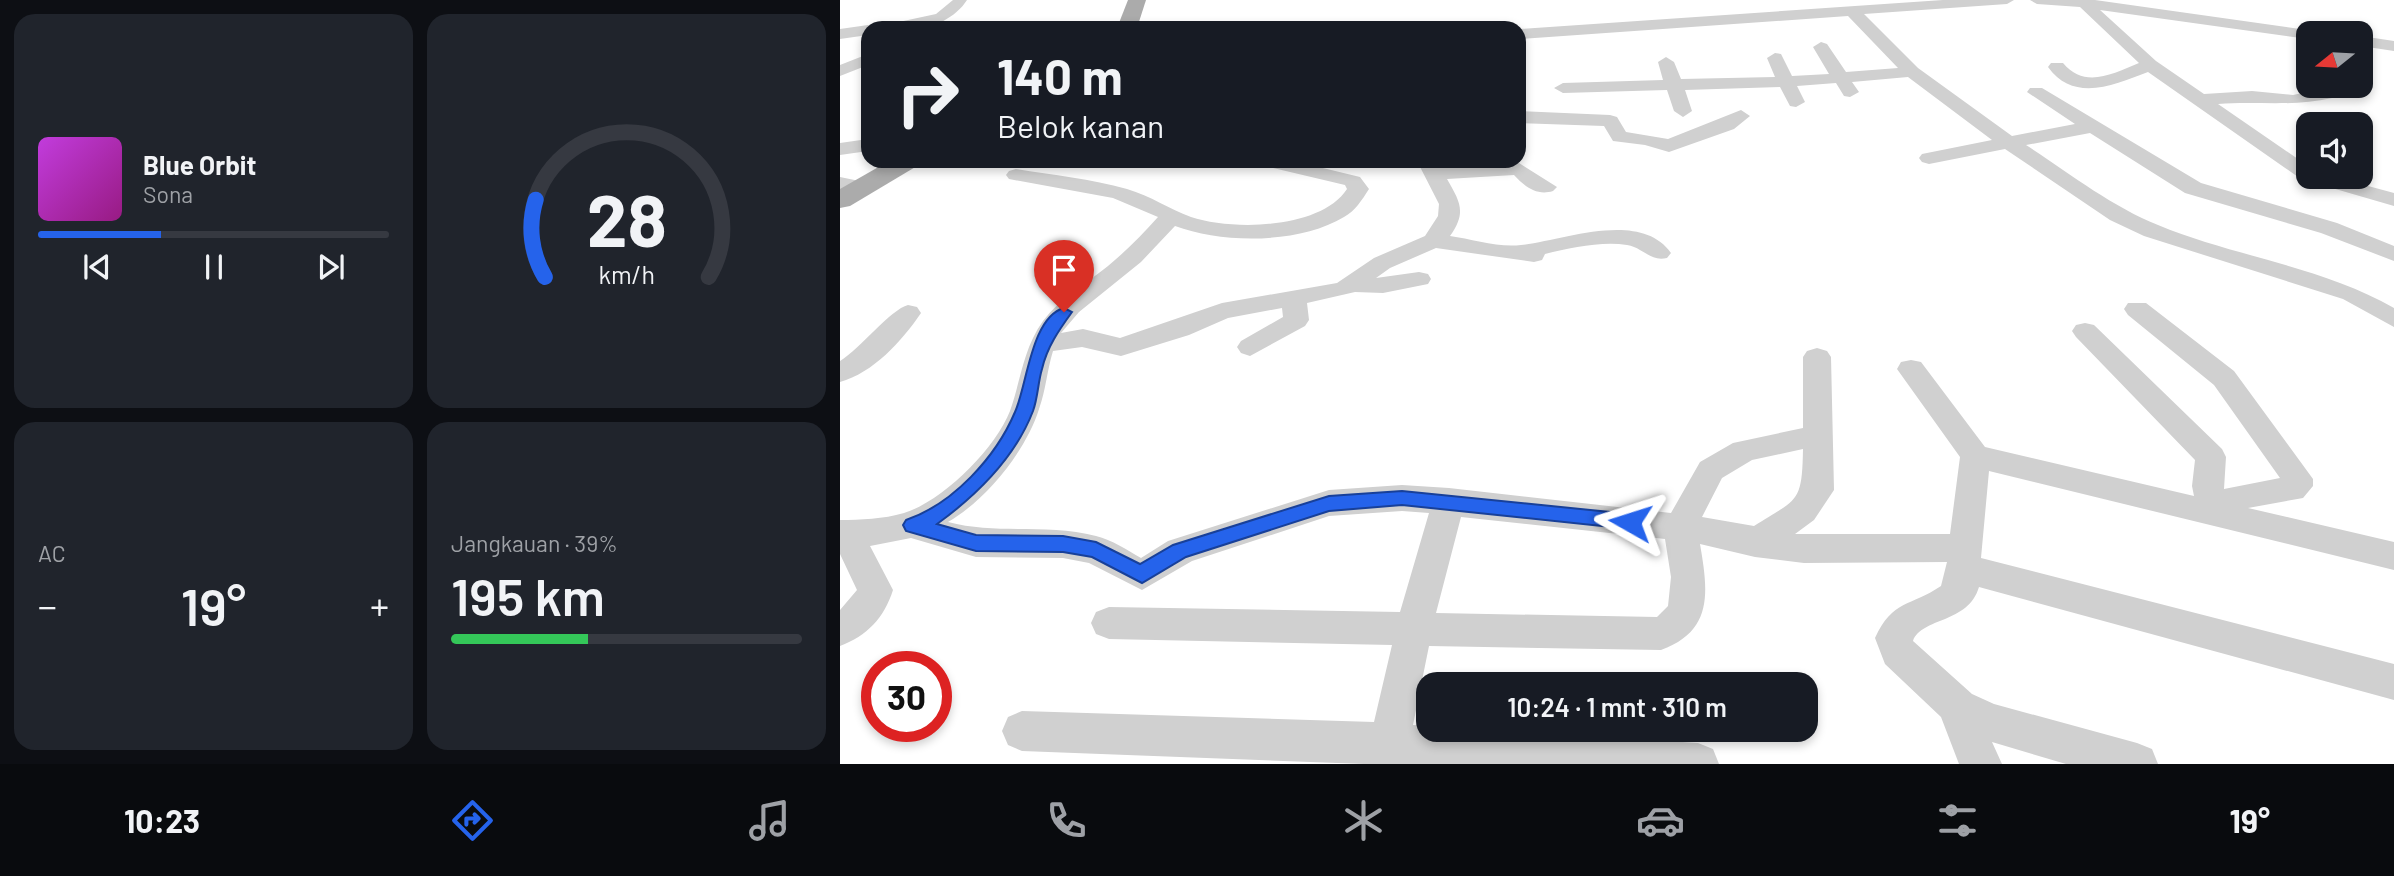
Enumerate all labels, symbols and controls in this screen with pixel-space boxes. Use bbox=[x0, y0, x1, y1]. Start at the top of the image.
north arrow bbox=[2296, 21, 2373, 98]
map controls bbox=[2296, 21, 2373, 189]
text: 140 m bbox=[997, 46, 1123, 105]
icon: right bbox=[882, 49, 973, 140]
text: Belok kanan bbox=[997, 106, 1164, 144]
button: sound bbox=[2296, 112, 2373, 189]
text: Blue Orbit bbox=[143, 149, 256, 180]
text: 28 bbox=[586, 175, 667, 263]
text: Sona bbox=[143, 180, 193, 208]
pin bbox=[1034, 240, 1094, 312]
icon: previous bbox=[78, 248, 116, 286]
icon: pause bbox=[195, 248, 233, 286]
icon: next bbox=[312, 248, 350, 286]
icon: arrive bbox=[1045, 251, 1083, 289]
text: km/h bbox=[598, 259, 655, 289]
position arrow bbox=[1593, 485, 1667, 559]
text: Jangkauan · 39% bbox=[451, 529, 618, 557]
text: AC bbox=[38, 539, 66, 567]
text: 195 km bbox=[451, 564, 605, 626]
text: 19° bbox=[181, 574, 246, 636]
text: − bbox=[38, 582, 57, 628]
text: + bbox=[370, 582, 389, 628]
speed limit sign: 30 bbox=[861, 651, 952, 742]
text: 10:24 · 1 mnt · 310 m bbox=[1507, 691, 1727, 722]
icon: directions bbox=[448, 796, 497, 845]
icon: music bbox=[745, 796, 794, 845]
icon: phone bbox=[1042, 796, 1091, 845]
icon: climate bbox=[1339, 796, 1388, 845]
icon: car bbox=[1636, 796, 1685, 845]
icon: filters bbox=[1933, 796, 1982, 845]
text: 10:23 bbox=[124, 801, 200, 839]
text: 19° bbox=[2230, 801, 2270, 839]

